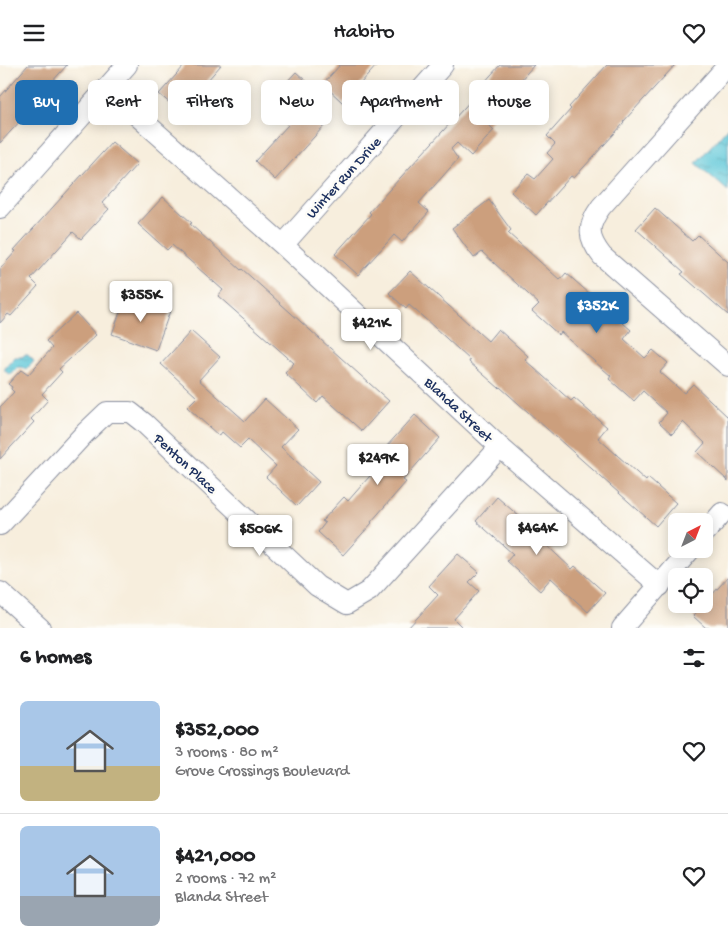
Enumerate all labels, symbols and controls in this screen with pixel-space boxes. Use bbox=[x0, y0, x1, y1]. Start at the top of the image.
icon: menu bbox=[20, 19, 48, 47]
icon: heart bbox=[680, 19, 708, 47]
text: Habito bbox=[333, 20, 395, 46]
chip: Buy bbox=[15, 80, 78, 125]
chip: Rent bbox=[88, 80, 158, 125]
chip: Filters bbox=[168, 80, 251, 125]
chip: New bbox=[261, 80, 332, 125]
chip: Apartment bbox=[342, 80, 459, 125]
chip: House bbox=[469, 80, 549, 125]
street label: Winter Run Drive bbox=[303, 133, 386, 223]
pin: $355K bbox=[106, 281, 176, 323]
text: $355K bbox=[120, 287, 162, 306]
pin: $352K bbox=[562, 291, 632, 334]
text: $352K bbox=[577, 298, 617, 317]
pin: $421K bbox=[336, 309, 406, 351]
text: $421K bbox=[352, 315, 390, 334]
street label: Blanda Street bbox=[419, 373, 497, 448]
street label: Penton Place bbox=[148, 430, 220, 499]
pin: $249K bbox=[343, 443, 413, 486]
text: $249K bbox=[358, 450, 398, 469]
pin: $464K bbox=[502, 513, 572, 556]
north arrow bbox=[668, 513, 712, 557]
map controls bbox=[668, 513, 713, 613]
pin: $506K bbox=[225, 515, 295, 557]
text: $464K bbox=[517, 520, 557, 539]
text: $506K bbox=[239, 521, 281, 540]
button: locate bbox=[668, 568, 713, 613]
icon: filters bbox=[680, 644, 708, 672]
text: 6 homes bbox=[20, 646, 91, 671]
text: $352,000 bbox=[175, 719, 259, 744]
icon: home bbox=[60, 721, 120, 781]
icon: heart bbox=[680, 737, 708, 765]
text: 3 rooms · 80 m² bbox=[175, 744, 279, 763]
text: Grove Crossings Boulevard bbox=[175, 763, 349, 782]
text: $421,000 bbox=[175, 845, 256, 870]
icon: home bbox=[60, 846, 120, 906]
icon: heart bbox=[680, 862, 708, 890]
text: 2 rooms · 72 m² bbox=[175, 870, 276, 889]
text: Blanda Street bbox=[175, 889, 268, 908]

